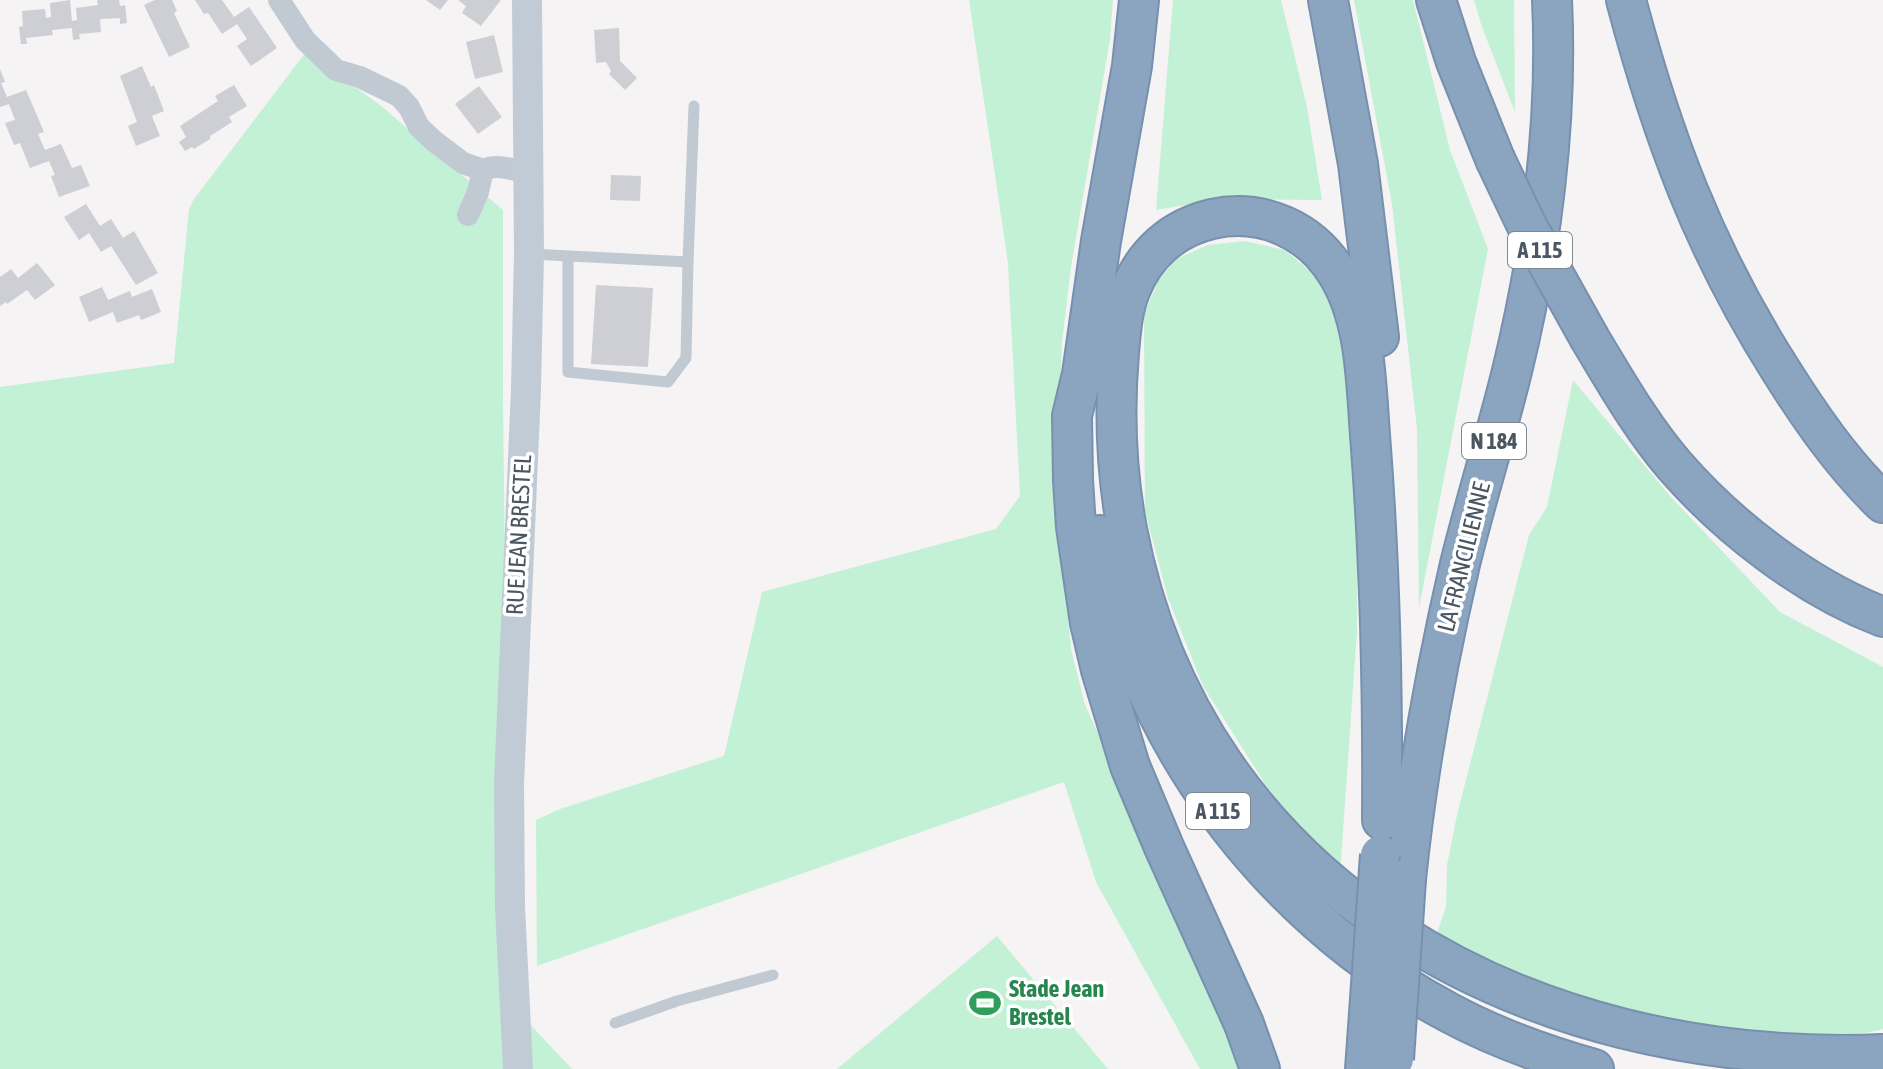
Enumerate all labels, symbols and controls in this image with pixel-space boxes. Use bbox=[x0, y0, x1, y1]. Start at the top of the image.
road number: A 115 bbox=[1508, 232, 1572, 268]
road number: N 184 bbox=[1462, 423, 1526, 459]
street label: RUE JEAN BRESTEL bbox=[501, 453, 536, 616]
street label: LA FRANCILIENNE bbox=[1432, 479, 1495, 634]
road number: A 115 bbox=[1186, 793, 1250, 829]
place label: Stade Jean Brestel bbox=[1009, 975, 1104, 1030]
sports icon: Stade Jean Brestel bbox=[968, 986, 1002, 1020]

